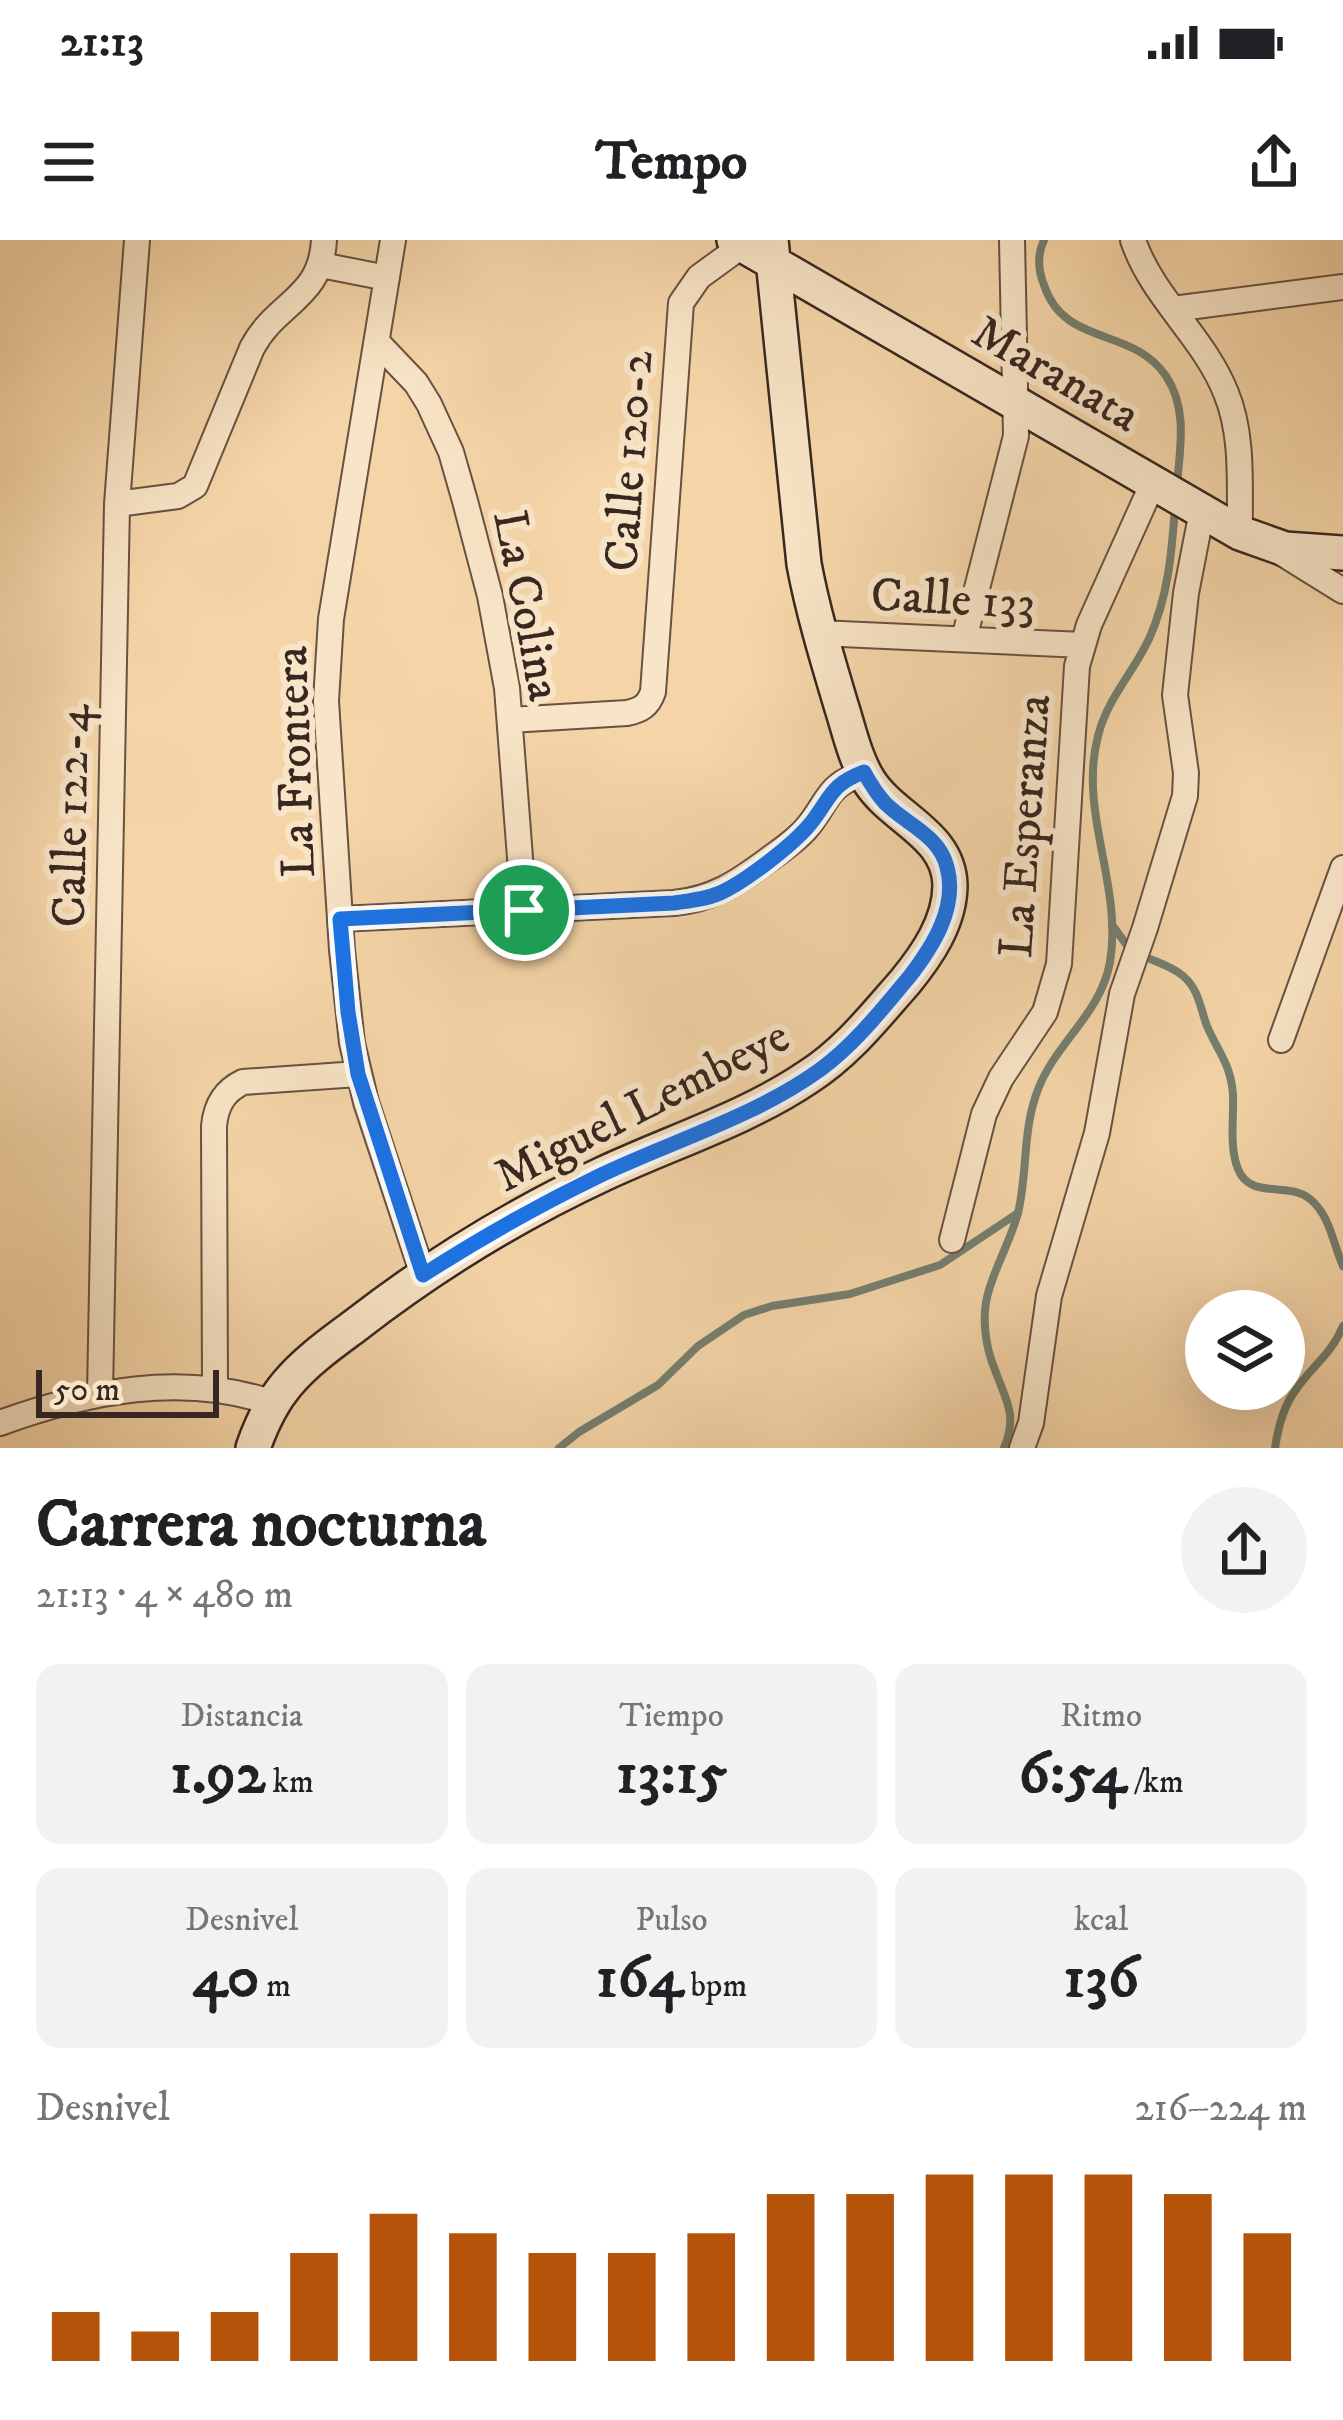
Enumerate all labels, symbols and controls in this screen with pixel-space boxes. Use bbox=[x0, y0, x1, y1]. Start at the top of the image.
text: 21:13 bbox=[60, 14, 144, 70]
icon: menu bbox=[36, 129, 102, 195]
text: Tempo bbox=[596, 129, 747, 196]
icon: share bbox=[1241, 129, 1307, 195]
street label: Maranata bbox=[961, 303, 1151, 447]
street label: Calle 120-2 bbox=[592, 348, 668, 574]
street label: La Colina bbox=[478, 505, 574, 706]
street label: Calle 133 bbox=[869, 566, 1037, 634]
street label: La Frontera bbox=[262, 644, 330, 879]
street label: La Esperanza bbox=[987, 692, 1065, 960]
street label: Calle 122-4 bbox=[40, 703, 104, 928]
pin bbox=[473, 859, 575, 961]
icon: arrive bbox=[491, 877, 557, 943]
street label: Miguel Lembeye bbox=[485, 1007, 800, 1207]
map controls bbox=[1185, 1290, 1305, 1410]
button: layers bbox=[1185, 1290, 1305, 1410]
scale bar bbox=[36, 1364, 219, 1417]
text: 50 m bbox=[54, 1370, 120, 1411]
text: Carrera nocturna bbox=[36, 1485, 486, 1567]
button: share bbox=[1181, 1487, 1307, 1613]
text: 21:13 · 4 × 480 m bbox=[36, 1571, 293, 1620]
text: Distancia bbox=[181, 1696, 303, 1737]
text: Tiempo bbox=[619, 1696, 724, 1737]
text: Ritmo bbox=[1060, 1696, 1142, 1737]
text: 1.92 bbox=[170, 1737, 266, 1812]
text: 13:15 bbox=[616, 1737, 727, 1812]
text: 6:54 bbox=[1019, 1737, 1127, 1812]
text: km bbox=[266, 1762, 314, 1803]
text: /km bbox=[1127, 1762, 1184, 1803]
text: Desnivel bbox=[185, 1900, 298, 1941]
text: Pulso bbox=[635, 1900, 708, 1941]
text: kcal bbox=[1074, 1900, 1128, 1941]
text: 40 bbox=[192, 1941, 259, 2016]
text: 164 bbox=[596, 1941, 683, 2016]
text: 136 bbox=[1063, 1941, 1139, 2016]
text: m bbox=[259, 1966, 291, 2007]
text: bpm bbox=[683, 1966, 747, 2007]
text: Desnivel bbox=[36, 2084, 170, 2133]
text: 216–224 m bbox=[1134, 2084, 1307, 2133]

